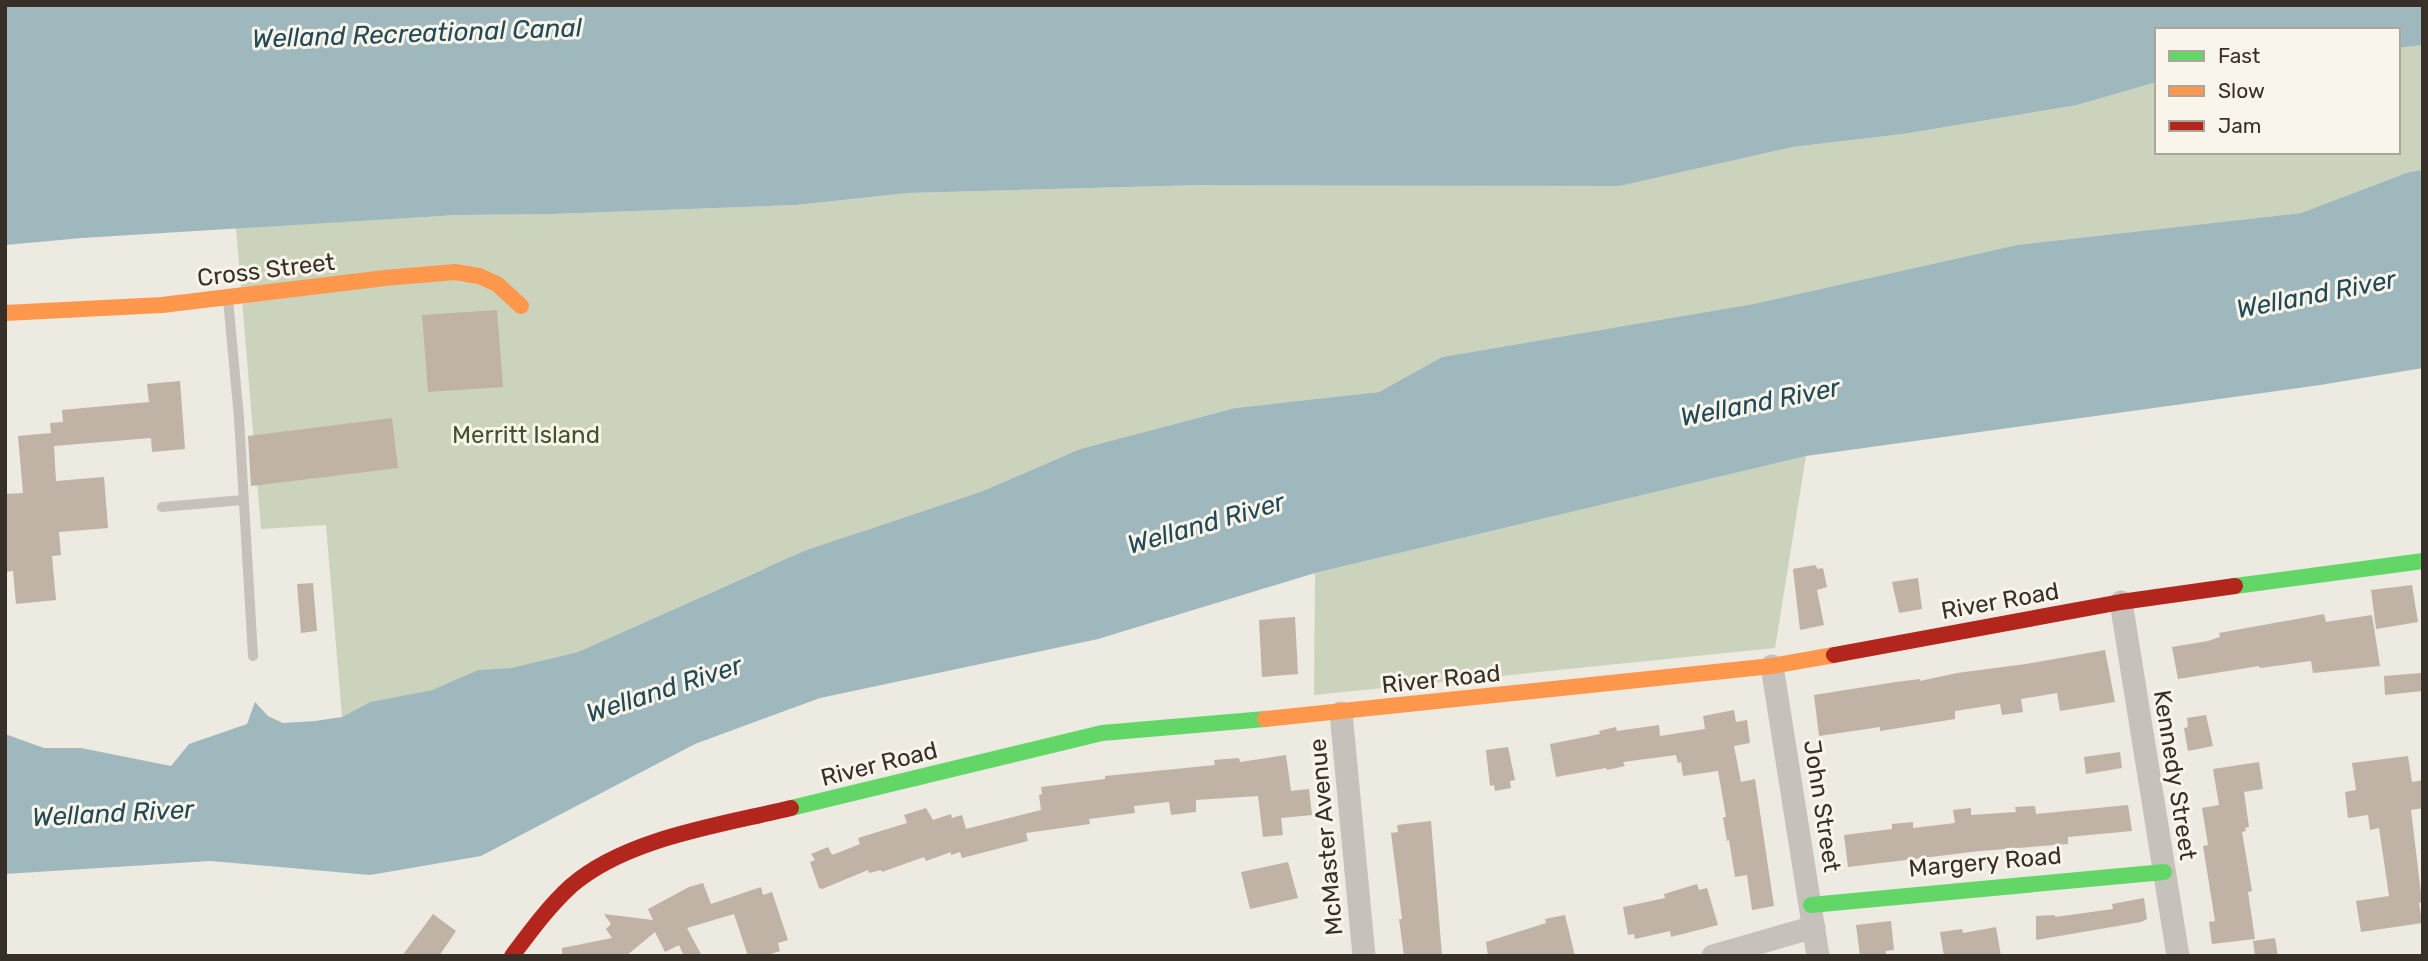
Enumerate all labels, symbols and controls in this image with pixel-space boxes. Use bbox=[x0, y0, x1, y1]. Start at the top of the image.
water label: Welland Recreational Canal bbox=[251, 12, 583, 55]
legend bbox=[2155, 28, 2400, 154]
text: Fast bbox=[2218, 43, 2260, 68]
text: Slow bbox=[2218, 78, 2265, 103]
text: Jam bbox=[2218, 113, 2262, 138]
street label: Cross Street bbox=[196, 248, 336, 292]
water label: Welland River bbox=[2234, 264, 2400, 325]
water label: Welland River bbox=[1678, 372, 1844, 433]
park label: Merritt Island bbox=[452, 421, 600, 449]
water label: Welland River bbox=[1124, 486, 1289, 561]
street label: River Road bbox=[1939, 577, 2061, 625]
water label: Welland River bbox=[582, 649, 747, 729]
street label: River Road bbox=[1380, 659, 1502, 699]
street label: Kennedy Street bbox=[2148, 688, 2202, 862]
street label: River Road bbox=[818, 736, 940, 792]
street label: McMaster Avenue bbox=[1303, 737, 1349, 937]
street label: John Street bbox=[1798, 738, 1846, 874]
water label: Welland River bbox=[31, 794, 196, 833]
street label: Margery Road bbox=[1907, 841, 2063, 883]

